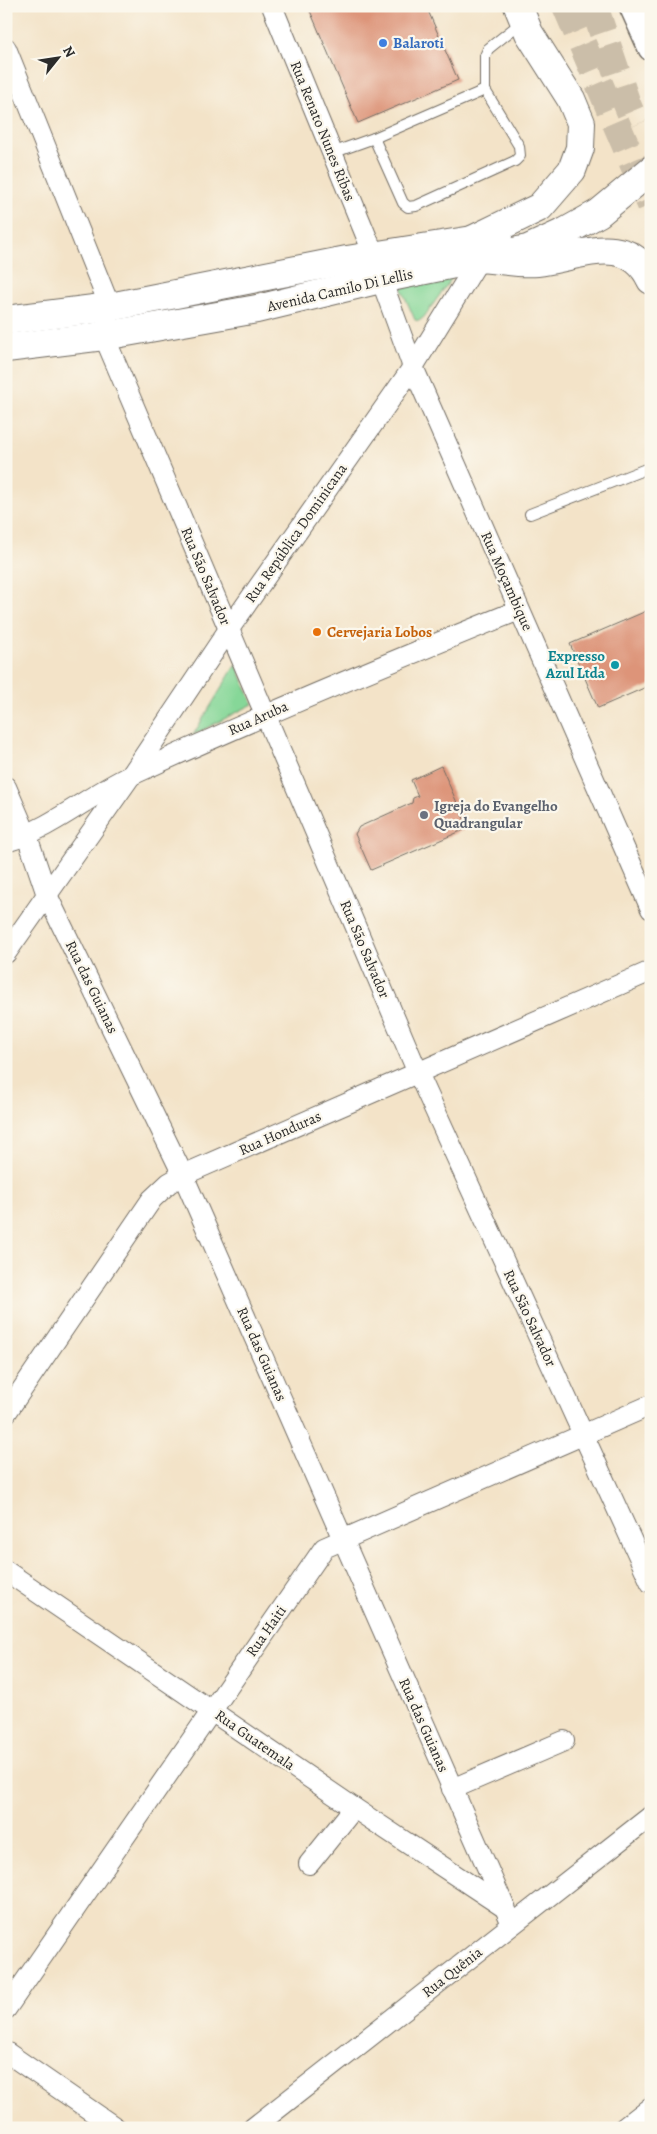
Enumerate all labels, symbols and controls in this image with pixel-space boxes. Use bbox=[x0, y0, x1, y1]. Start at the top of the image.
north arrow bbox=[32, 32, 82, 82]
place label: Balaroti bbox=[393, 33, 445, 53]
marker: Balaroti bbox=[377, 37, 389, 49]
text: N bbox=[58, 43, 80, 61]
street label: Rua Renato Nunes Ribas bbox=[286, 58, 360, 204]
street label: Avenida Camilo Di Lellis bbox=[264, 264, 415, 317]
street label: Rua República Dominicana bbox=[240, 459, 352, 607]
street label: Rua São Salvador bbox=[176, 524, 236, 628]
street label: Rua Moçambique bbox=[476, 528, 538, 634]
place label: Cervejaria Lobos bbox=[327, 622, 432, 642]
marker: Cervejaria Lobos bbox=[311, 626, 323, 638]
place label: Expresso Azul Ltda bbox=[545, 646, 606, 683]
marker: Expresso Azul Ltda bbox=[609, 659, 621, 671]
street label: Rua Aruba bbox=[225, 696, 291, 740]
place label: Igreja do Evangelho Quadrangular bbox=[434, 796, 558, 833]
marker: Igreja do Evangelho Quadrangular bbox=[418, 809, 430, 821]
street label: Rua São Salvador bbox=[335, 897, 395, 1001]
street label: Rua das Guianas bbox=[61, 937, 123, 1037]
street label: Rua Honduras bbox=[236, 1106, 324, 1160]
street label: Rua São Salvador bbox=[499, 1266, 561, 1370]
street label: Rua das Guianas bbox=[232, 1304, 292, 1404]
street label: Rua Haiti bbox=[241, 1601, 291, 1661]
street label: Rua das Guianas bbox=[394, 1675, 454, 1775]
street label: Rua Guatemala bbox=[211, 1705, 299, 1775]
street label: Rua Quênia bbox=[418, 1942, 486, 2002]

